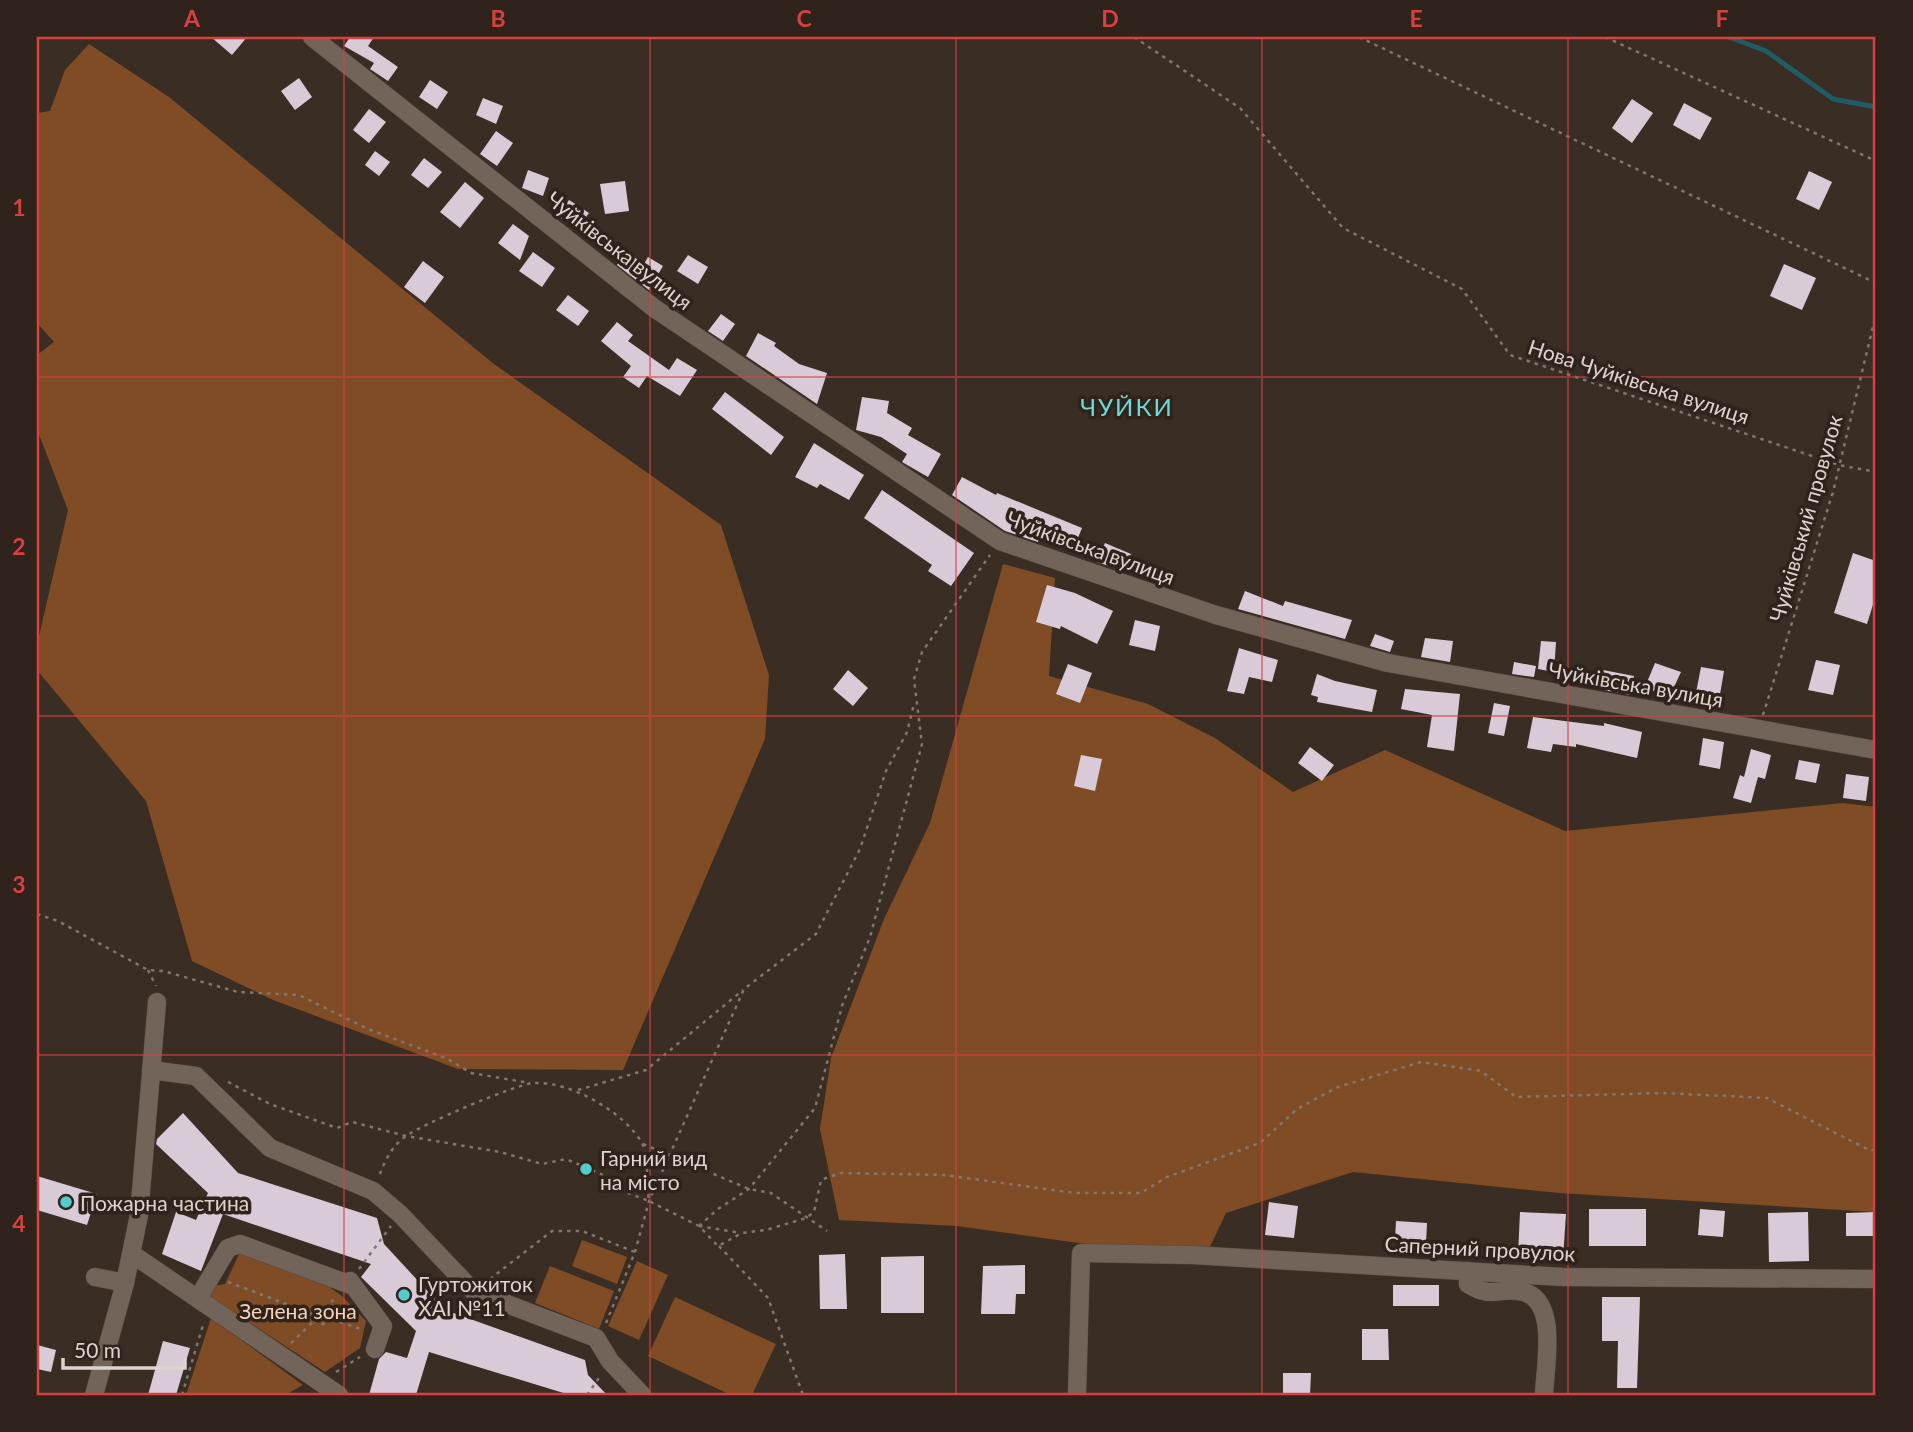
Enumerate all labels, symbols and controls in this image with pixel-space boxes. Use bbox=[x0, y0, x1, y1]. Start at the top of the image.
text: A bbox=[183, 4, 201, 32]
text: B bbox=[490, 4, 506, 32]
text: C bbox=[796, 4, 812, 32]
text: D bbox=[1101, 4, 1119, 32]
text: E bbox=[1409, 4, 1423, 32]
text: F bbox=[1715, 4, 1729, 32]
street label: Чуйківська вулиця bbox=[543, 186, 697, 314]
text: 1 bbox=[12, 193, 26, 221]
street label: Нова Чуйківська вулиця bbox=[1525, 333, 1753, 429]
district label: ЧУЙКИ bbox=[1080, 392, 1174, 421]
street label: Чуйківський провулок bbox=[1763, 412, 1847, 624]
street label: Чуйківська вулиця bbox=[1004, 505, 1178, 589]
text: 2 bbox=[12, 532, 26, 560]
street label: Чуйківська вулиця bbox=[1547, 656, 1725, 712]
text: 3 bbox=[12, 870, 26, 898]
place label: Гарний вид на місто bbox=[600, 1145, 707, 1194]
marker: Гарний вид на місто bbox=[578, 1161, 594, 1177]
place label: Пожарна частина bbox=[80, 1190, 249, 1215]
marker: Пожарна частина bbox=[58, 1194, 74, 1210]
text: 4 bbox=[12, 1209, 26, 1237]
street label: Саперний провулок bbox=[1384, 1231, 1576, 1265]
place label: Гуртожиток ХАІ №11 bbox=[418, 1271, 533, 1320]
marker: Гуртожиток ХАІ №11 bbox=[396, 1287, 412, 1303]
park label: Зелена зона bbox=[239, 1298, 357, 1323]
scale bar bbox=[63, 1327, 186, 1371]
text: 50 m bbox=[74, 1337, 121, 1362]

